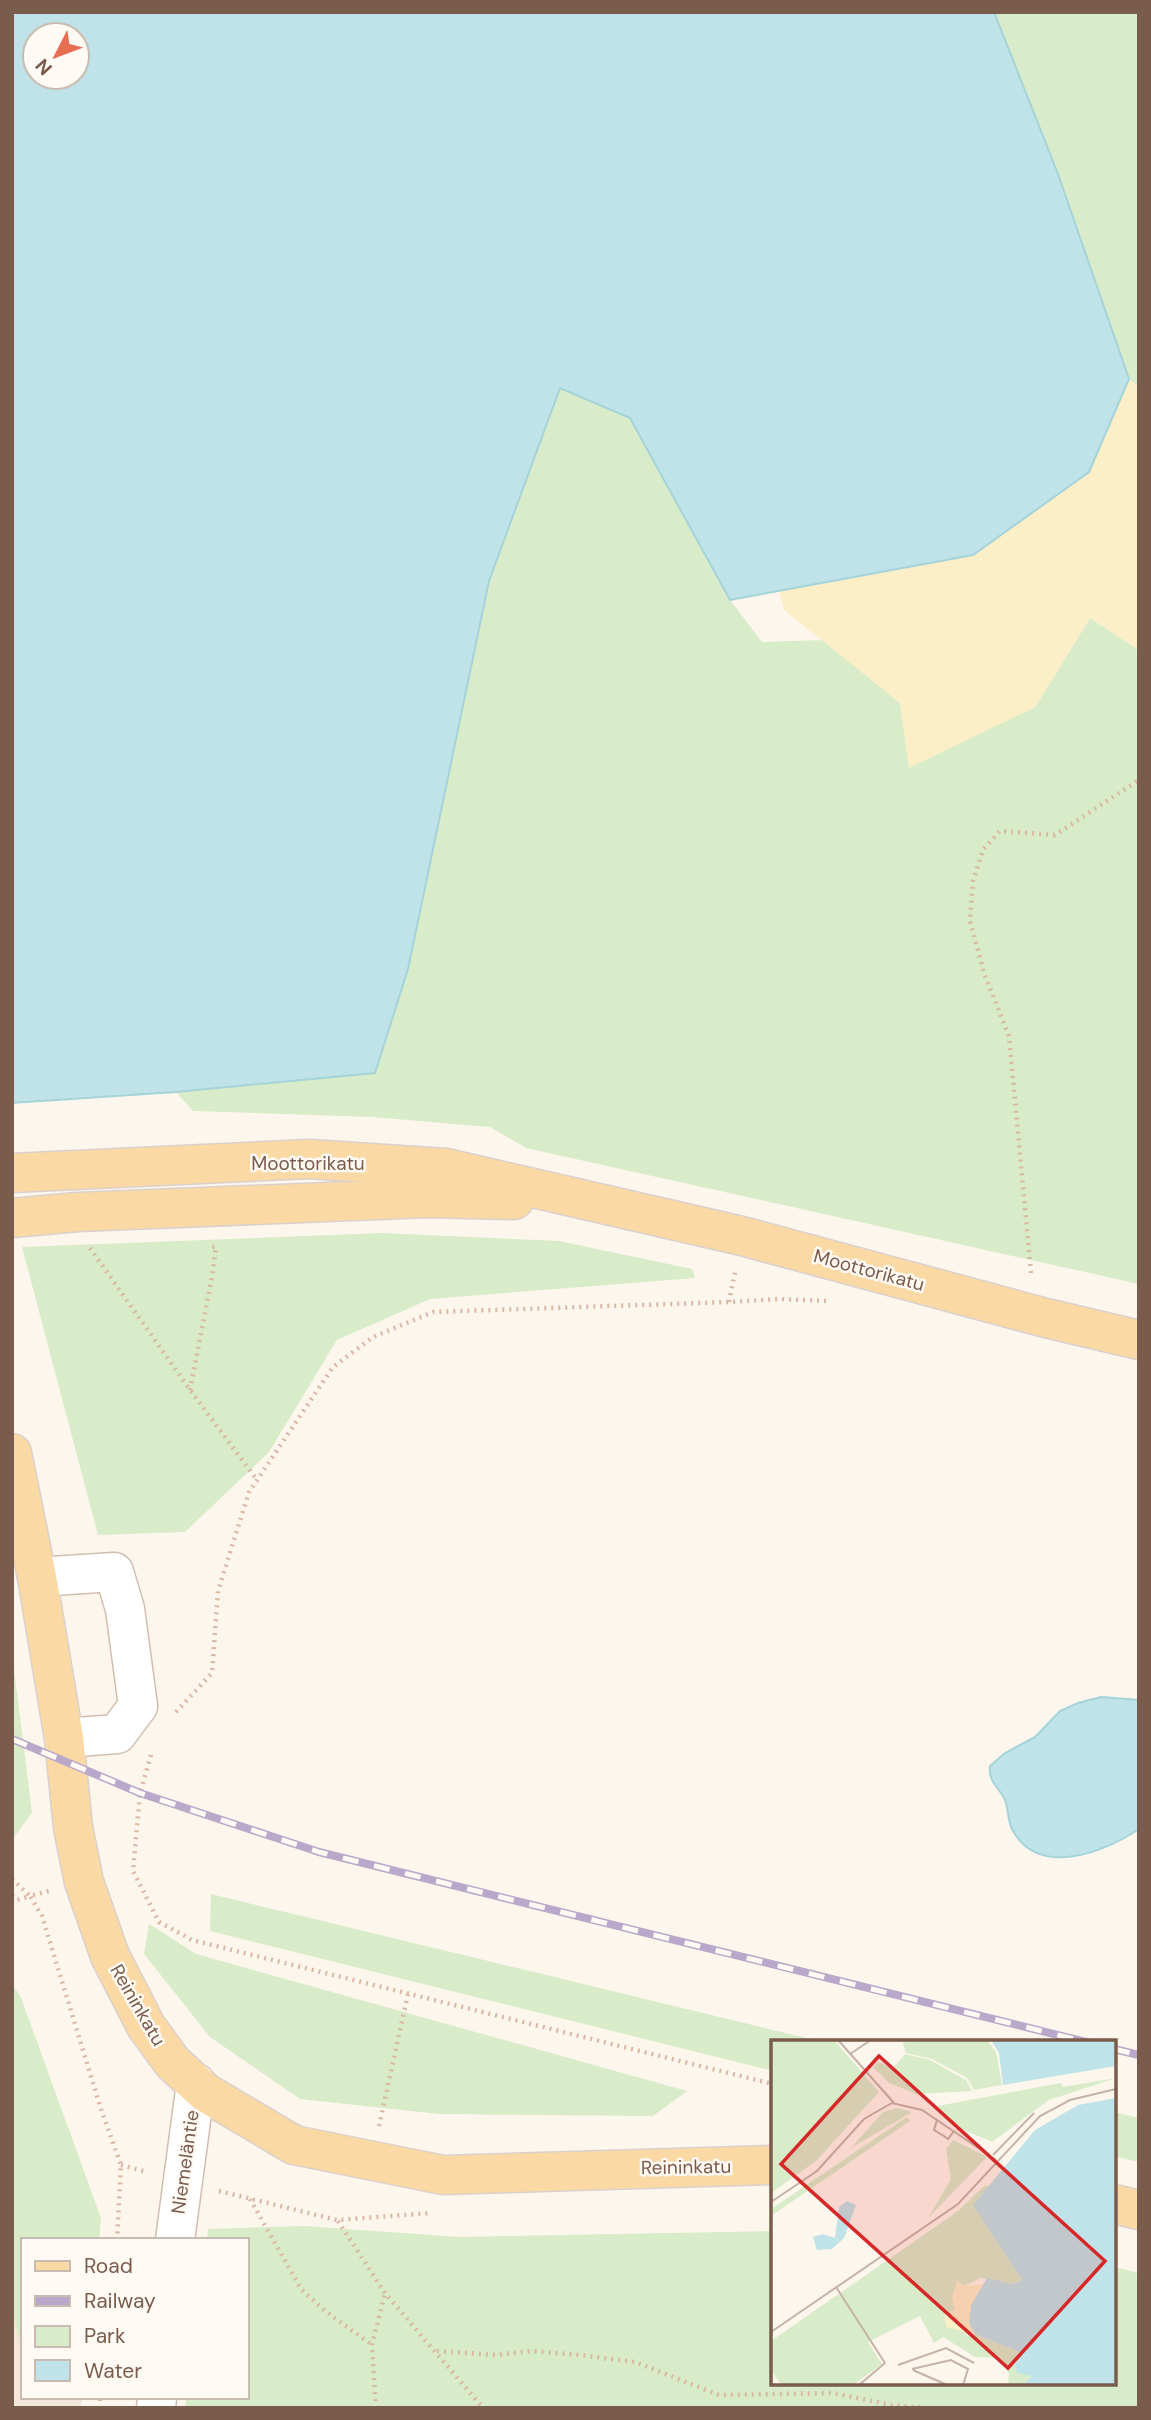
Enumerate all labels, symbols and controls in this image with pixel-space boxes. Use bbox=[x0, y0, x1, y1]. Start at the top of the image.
north arrow bbox=[21, 21, 91, 91]
text: N bbox=[30, 54, 58, 81]
street label: Moottorikatu bbox=[251, 1151, 365, 1176]
street label: Moottorikatu bbox=[811, 1243, 927, 1297]
street label: Reininkatu bbox=[105, 1960, 171, 2050]
inset map bbox=[771, 2040, 1116, 2385]
street label: Niemeläntie bbox=[165, 2109, 205, 2215]
street label: Reininkatu bbox=[641, 2154, 731, 2180]
legend bbox=[21, 2238, 248, 2399]
text: Road bbox=[84, 2252, 133, 2280]
text: Railway bbox=[84, 2287, 156, 2315]
text: Park bbox=[84, 2322, 126, 2350]
text: Water bbox=[84, 2357, 142, 2385]

